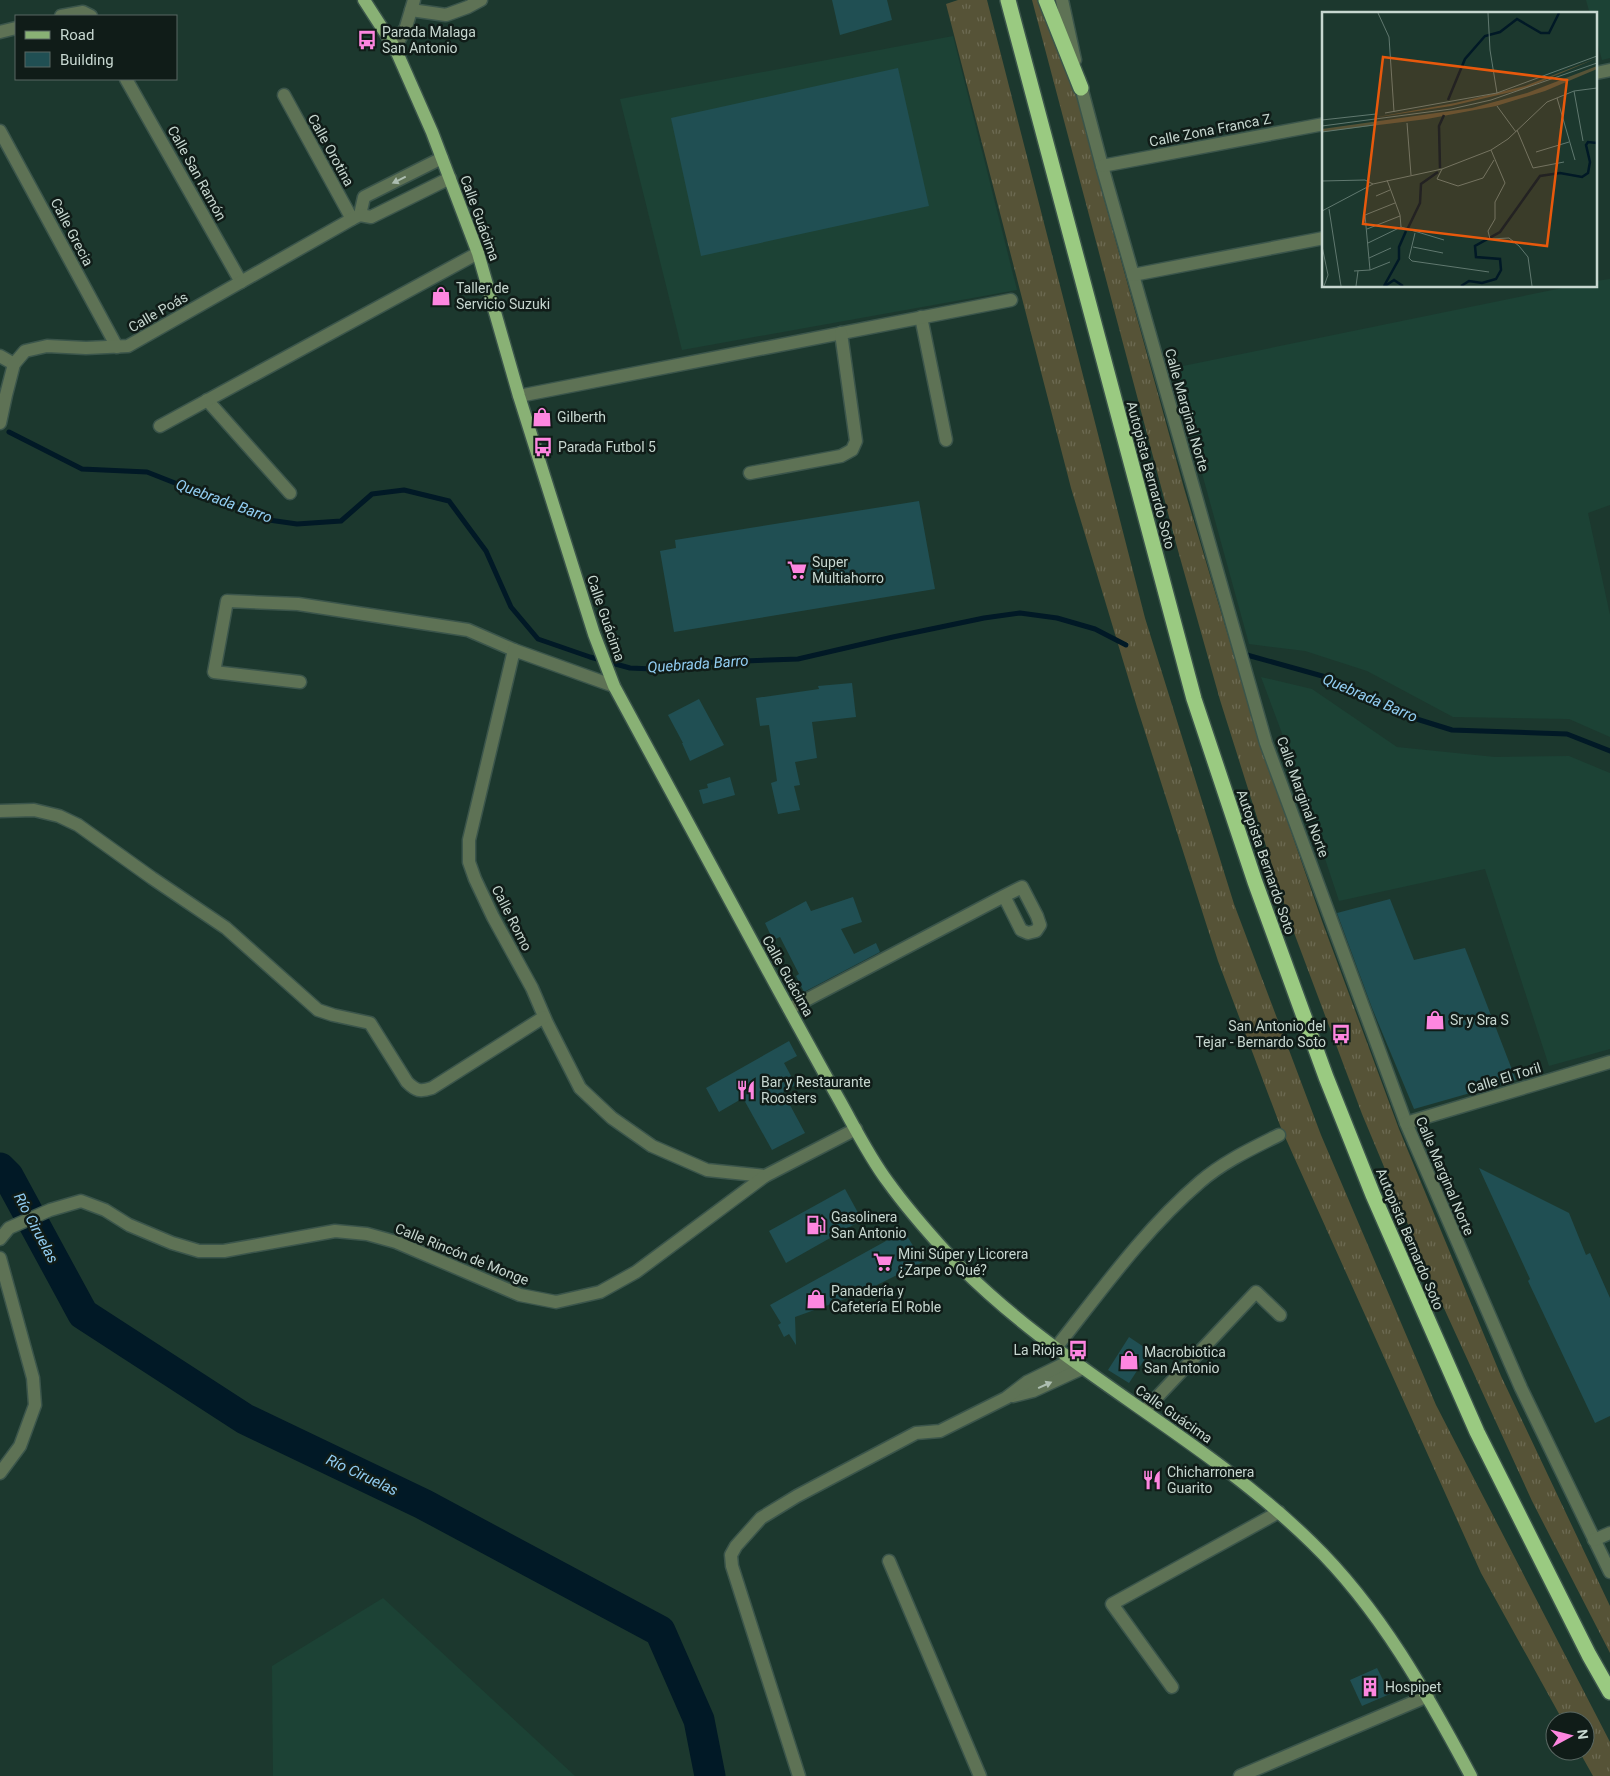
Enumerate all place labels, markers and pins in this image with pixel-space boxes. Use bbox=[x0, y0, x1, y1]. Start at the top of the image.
place label: Parada Malaga San Antonio bbox=[382, 24, 476, 56]
bus stop icon: Parada Malaga San Antonio bbox=[356, 29, 378, 51]
place label: Taller de Servicio Suzuki bbox=[456, 280, 550, 312]
shop icon: Taller de Servicio Suzuki bbox=[430, 285, 452, 307]
shop icon: Gilberth bbox=[531, 406, 553, 428]
place label: Gilberth bbox=[557, 409, 606, 425]
bus stop icon: Parada Futbol 5 bbox=[532, 436, 554, 458]
place label: Parada Futbol 5 bbox=[558, 439, 656, 455]
place label: Super Multiahorro bbox=[812, 554, 884, 586]
supermarket icon: Super Multiahorro bbox=[786, 559, 808, 581]
shop icon: Sr y Sra S bbox=[1424, 1009, 1446, 1031]
place label: Sr y Sra S bbox=[1450, 1012, 1509, 1028]
place label: San Antonio del Tejar - Bernardo Soto bbox=[1195, 1018, 1326, 1050]
bus stop icon: San Antonio del Tejar - Bernardo Soto bbox=[1330, 1023, 1352, 1045]
place label: Bar y Restaurante Roosters bbox=[761, 1074, 871, 1106]
restaurant icon: Bar y Restaurante Roosters bbox=[735, 1079, 757, 1101]
place label: Gasolinera San Antonio bbox=[831, 1209, 907, 1241]
fuel station icon: Gasolinera San Antonio bbox=[805, 1214, 827, 1236]
place label: Mini Súper y Licorera ¿Zarpe o Qué? bbox=[898, 1246, 1028, 1278]
supermarket icon: Mini Súper y Licorera ¿Zarpe o Qué? bbox=[872, 1251, 894, 1273]
place label: Panadería y Cafetería El Roble bbox=[831, 1283, 941, 1315]
shop icon: Panadería y Cafetería El Roble bbox=[805, 1288, 827, 1310]
bus stop icon: La Rioja bbox=[1067, 1339, 1089, 1361]
place label: La Rioja bbox=[1013, 1342, 1063, 1358]
place label: Macrobiotica San Antonio bbox=[1144, 1344, 1226, 1376]
shop icon: Macrobiotica San Antonio bbox=[1118, 1349, 1140, 1371]
place label: Chicharronera Guarito bbox=[1167, 1464, 1254, 1496]
restaurant icon: Chicharronera Guarito bbox=[1141, 1469, 1163, 1491]
building icon: Hospipet bbox=[1359, 1676, 1381, 1698]
place label: Hospipet bbox=[1385, 1679, 1442, 1695]

